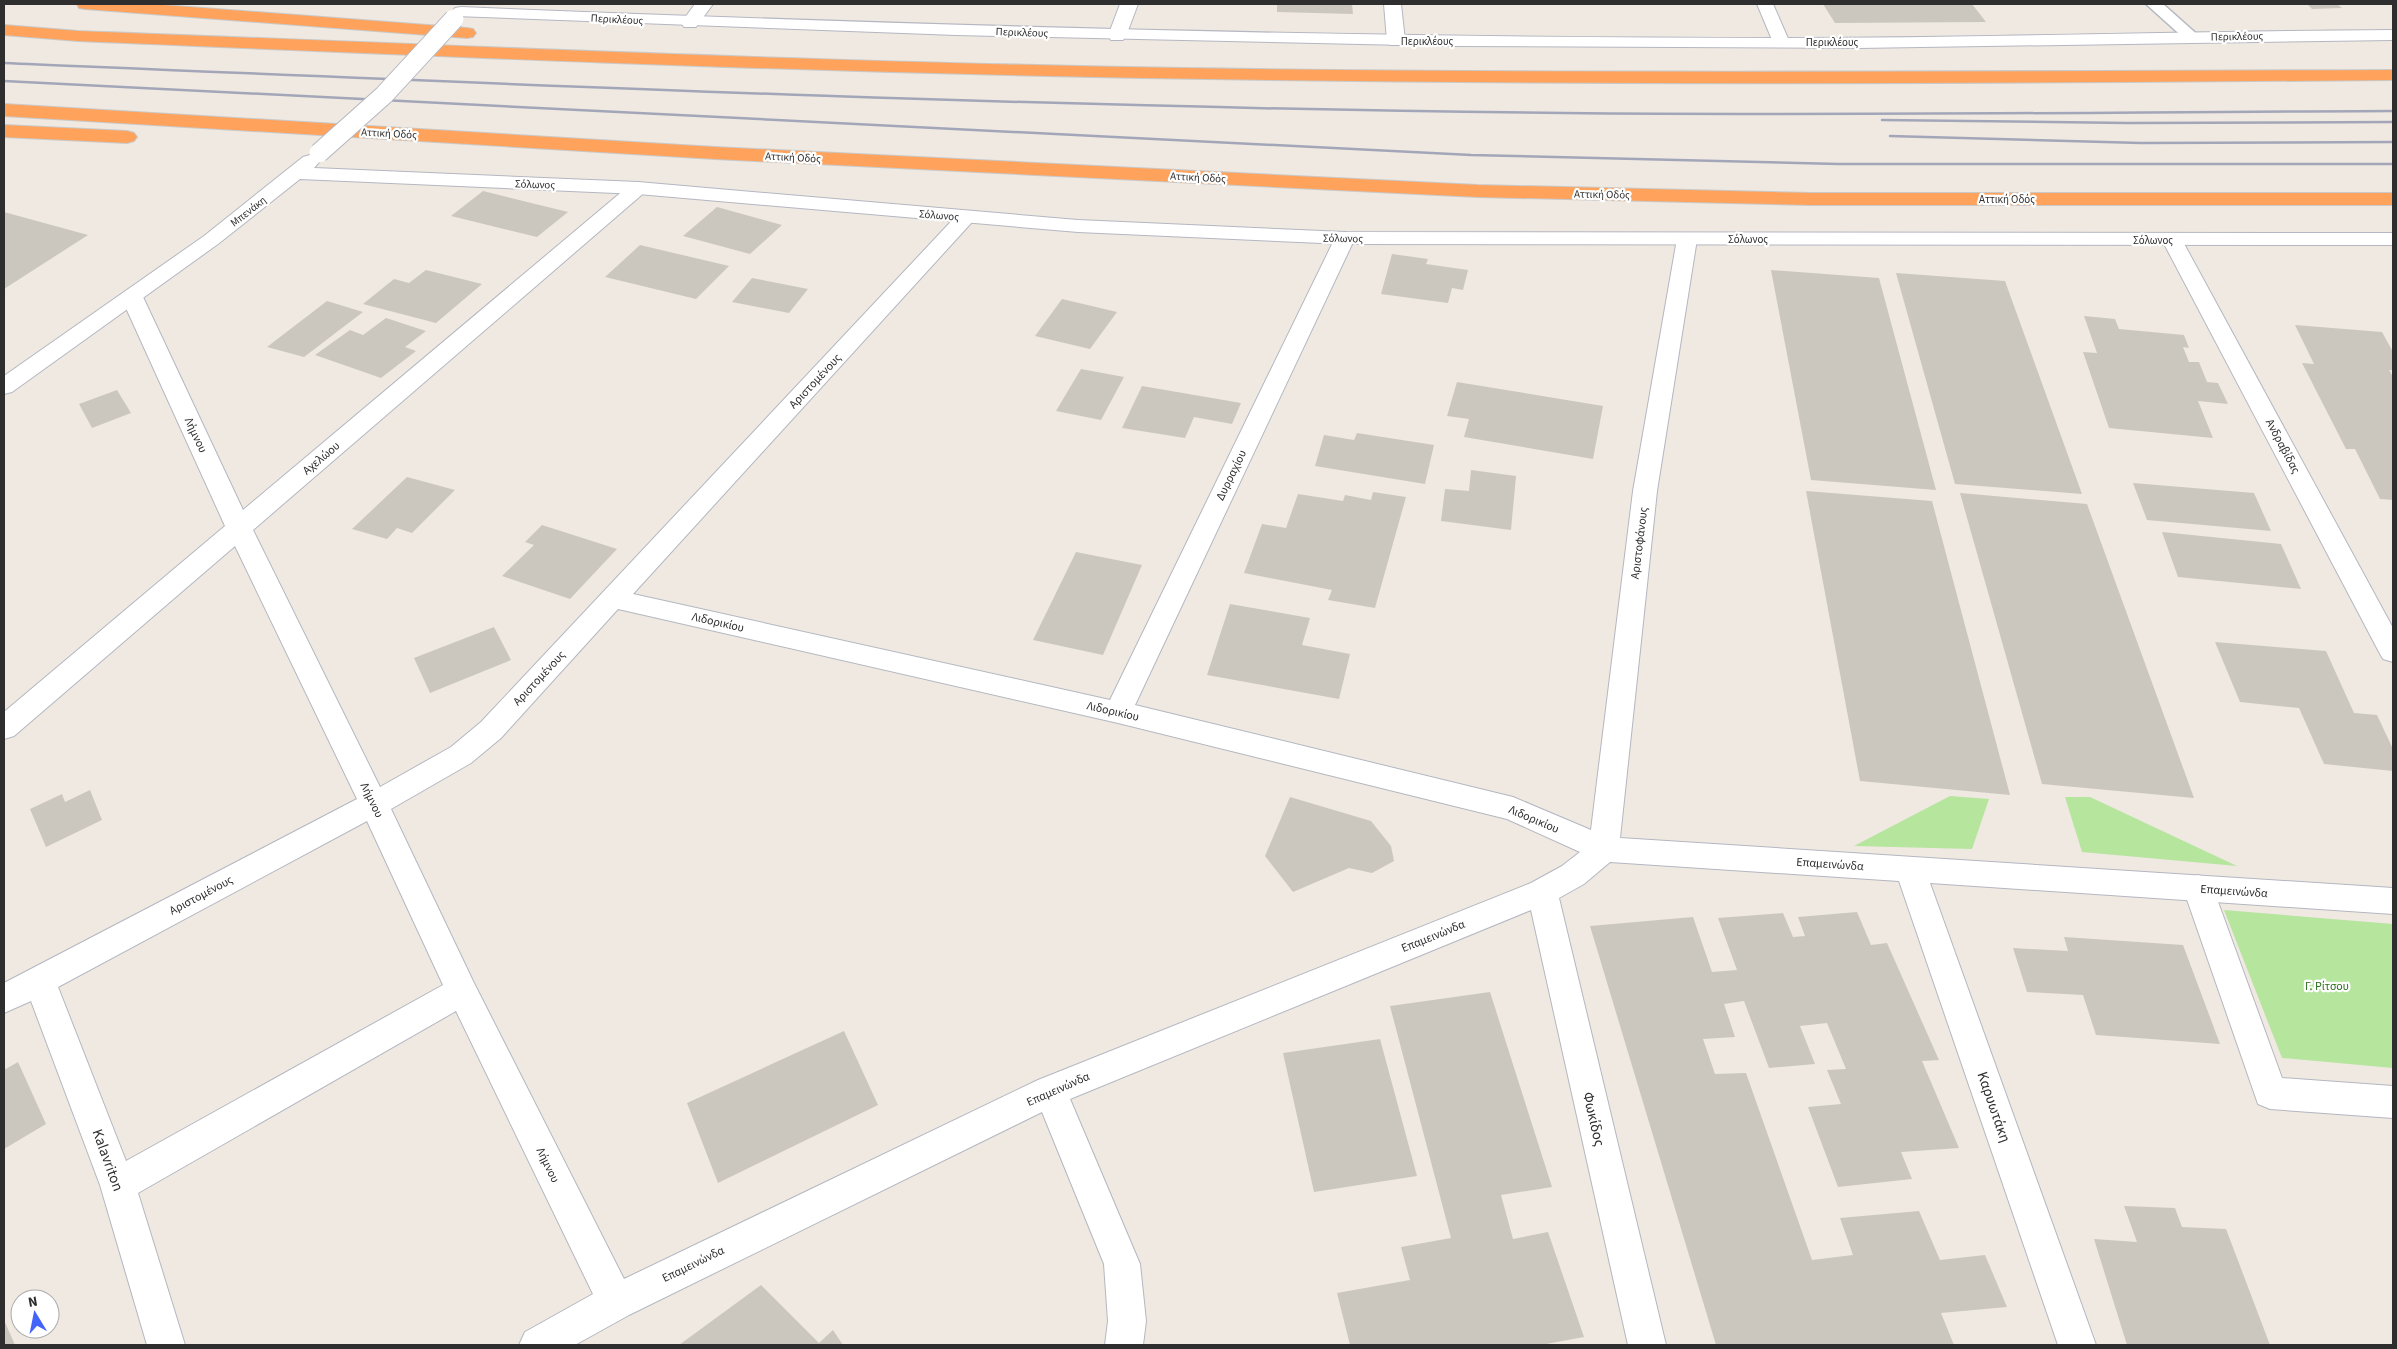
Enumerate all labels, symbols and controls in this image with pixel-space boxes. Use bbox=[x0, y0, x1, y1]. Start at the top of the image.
street label: Περικλέους bbox=[590, 11, 644, 28]
street label: Περικλέους bbox=[995, 24, 1049, 41]
street label: Περικλέους bbox=[2211, 29, 2264, 44]
street label: Περικλέους bbox=[1401, 34, 1454, 49]
street label: Περικλέους bbox=[1806, 35, 1859, 50]
street label: Αττική Οδός bbox=[361, 125, 417, 142]
street label: Αττική Οδός bbox=[765, 149, 821, 166]
street label: Αττική Οδός bbox=[1170, 169, 1226, 186]
street label: Σόλωνος bbox=[515, 176, 556, 193]
street label: Αττική Οδός bbox=[1574, 187, 1630, 202]
street label: Αττική Οδός bbox=[1979, 192, 2035, 207]
street label: Μπενάκη bbox=[227, 193, 270, 230]
street label: Σόλωνος bbox=[918, 206, 960, 225]
street label: Σόλωνος bbox=[1323, 231, 1363, 246]
street label: Σόλωνος bbox=[1728, 232, 1768, 247]
street label: Σόλωνος bbox=[2133, 233, 2173, 248]
street label: Αριστομένους bbox=[785, 350, 845, 413]
street label: Λήμνου bbox=[180, 415, 211, 456]
street label: Ανδραβίδας bbox=[2261, 416, 2304, 477]
street label: Αχελώου bbox=[299, 438, 344, 479]
street label: Δυρραχίου bbox=[1212, 447, 1251, 503]
street label: Αριστοφάνους bbox=[1627, 506, 1652, 580]
street label: Λιδορικίου bbox=[690, 608, 746, 637]
street label: Αριστομένους bbox=[509, 647, 569, 710]
street label: Λιδορικίου bbox=[1085, 697, 1141, 726]
street label: Λήμνου bbox=[356, 780, 387, 821]
street label: Λιδορικίου bbox=[1506, 801, 1562, 838]
street label: Επαμεινώνδα bbox=[1796, 854, 1864, 875]
street label: Αριστομένους bbox=[166, 872, 236, 919]
street label: Επαμεινώνδα bbox=[2200, 881, 2268, 902]
street label: Επαμεινώνδα bbox=[1399, 916, 1468, 957]
park label: Γ. Ρίτσου bbox=[2305, 978, 2349, 995]
street label: Επαμεινώνδα bbox=[1024, 1068, 1093, 1111]
street label: Καρυωτάκη bbox=[1972, 1069, 2015, 1145]
street label: Φωκίδος bbox=[1577, 1090, 1610, 1149]
street label: Kalavriton bbox=[87, 1126, 128, 1194]
street label: Λήμνου bbox=[532, 1145, 563, 1186]
street label: Επαμεινώνδα bbox=[659, 1242, 727, 1287]
north arrow bbox=[10, 1289, 60, 1339]
text: N bbox=[27, 1292, 39, 1313]

